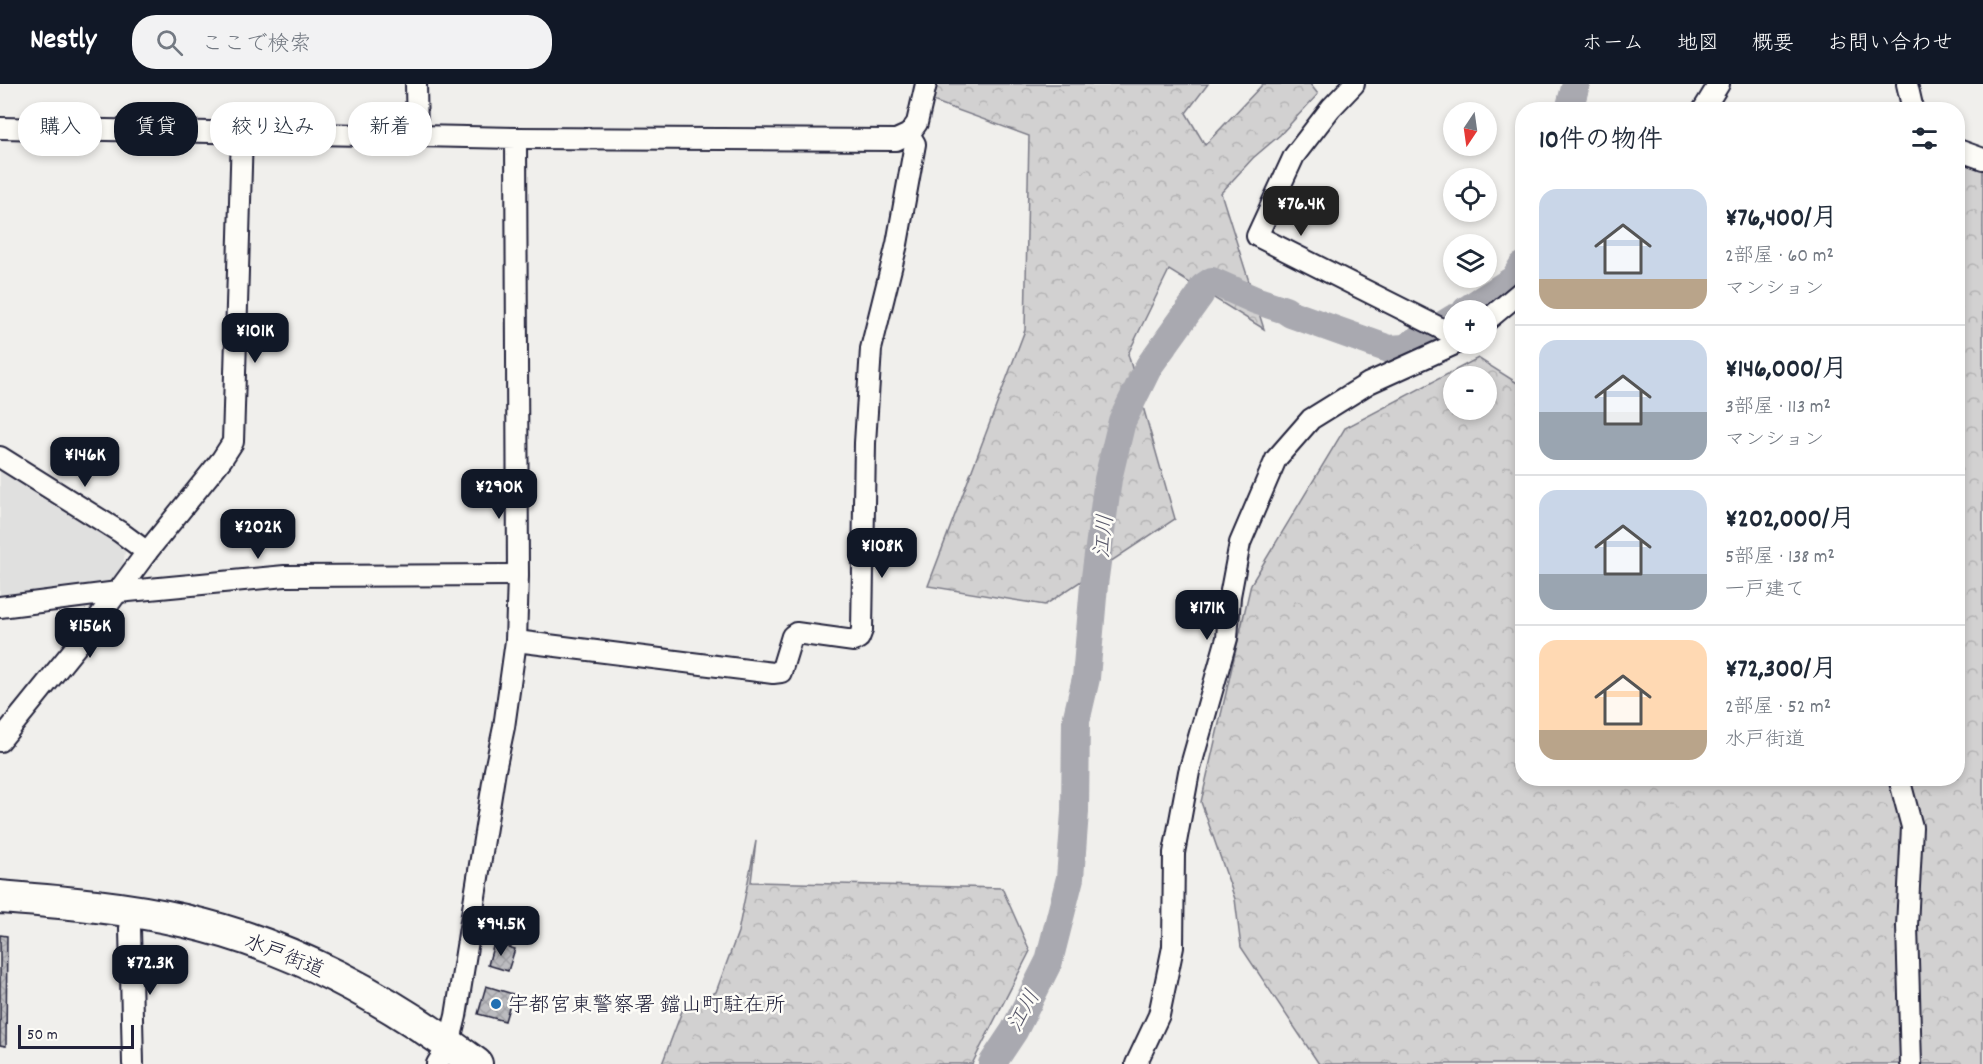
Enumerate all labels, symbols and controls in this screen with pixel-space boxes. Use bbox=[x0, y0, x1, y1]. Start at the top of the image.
search box bbox=[132, 15, 552, 69]
text: Nestly bbox=[30, 22, 96, 62]
icon: search bbox=[153, 26, 186, 59]
text: ここで検索 bbox=[201, 30, 311, 61]
text: ホーム bbox=[1582, 30, 1644, 60]
text: 地図 bbox=[1677, 30, 1719, 60]
text: 概要 bbox=[1752, 30, 1794, 60]
text: お問い合わせ bbox=[1827, 30, 1953, 60]
chip: 購入 bbox=[18, 102, 102, 156]
chip: 賃貸 bbox=[114, 102, 198, 156]
chip: 絞り込み bbox=[210, 102, 336, 156]
chip: 新着 bbox=[348, 102, 432, 156]
north arrow bbox=[1443, 102, 1497, 156]
map controls bbox=[1443, 102, 1497, 420]
icon: filters bbox=[1908, 122, 1941, 155]
text: 10件の物件 bbox=[1539, 123, 1663, 160]
button: locate bbox=[1443, 168, 1497, 222]
pin: ¥76.4K bbox=[1252, 186, 1350, 237]
text: ¥76.4K bbox=[1277, 191, 1325, 219]
text: ¥76,400/月 bbox=[1725, 201, 1838, 238]
icon: home bbox=[1587, 213, 1659, 285]
button: layers bbox=[1443, 234, 1497, 288]
text: 2部屋 · 60 m² bbox=[1725, 243, 1834, 271]
text: マンション bbox=[1725, 276, 1824, 304]
button: + bbox=[1443, 300, 1497, 354]
pin: ¥101K bbox=[213, 313, 297, 364]
text: ¥101K bbox=[236, 318, 274, 346]
text: ¥146,000/月 bbox=[1725, 352, 1848, 389]
icon: home bbox=[1587, 364, 1659, 436]
button: − bbox=[1443, 366, 1497, 420]
text: 3部屋 · 113 m² bbox=[1725, 394, 1831, 422]
text: マンション bbox=[1725, 427, 1824, 455]
pin: ¥146K bbox=[43, 437, 127, 488]
text: ¥146K bbox=[64, 442, 106, 470]
pin: ¥290K bbox=[457, 469, 541, 520]
text: ¥290K bbox=[475, 474, 523, 502]
text: ¥202,000/月 bbox=[1725, 502, 1855, 539]
pin: ¥202K bbox=[216, 509, 300, 560]
water label: 江川 bbox=[1088, 513, 1123, 560]
text: ¥202K bbox=[234, 514, 282, 542]
icon: home bbox=[1587, 514, 1659, 586]
pin: ¥108K bbox=[840, 528, 924, 579]
text: ¥108K bbox=[861, 533, 903, 561]
text: 5部屋 · 138 m² bbox=[1725, 544, 1835, 572]
text: 一戸建て bbox=[1725, 577, 1805, 605]
pin: ¥171K bbox=[1165, 590, 1249, 641]
text: ¥171K bbox=[1189, 595, 1225, 623]
pin: ¥156K bbox=[48, 608, 132, 659]
text: ¥156K bbox=[69, 613, 111, 641]
text: ¥72,300/月 bbox=[1725, 652, 1837, 689]
icon: home bbox=[1587, 664, 1659, 736]
text: 2部屋 · 52 m² bbox=[1725, 694, 1831, 722]
text: 水戸街道 bbox=[1725, 727, 1805, 755]
pin: ¥94.5K bbox=[452, 906, 550, 957]
text: ¥94.5K bbox=[477, 911, 525, 939]
street label: 水戸街道 bbox=[239, 928, 328, 987]
pin: ¥72.3K bbox=[101, 945, 199, 996]
text: ¥72.3K bbox=[126, 950, 174, 978]
water label: 江川 bbox=[1001, 985, 1049, 1038]
place label: 宇都宮東警察署 鐺山町駐在所 bbox=[508, 992, 786, 1022]
marker: 宇都宮東警察署 鐺山町駐在所 bbox=[489, 997, 503, 1011]
scale bar bbox=[18, 1022, 134, 1050]
text: 50 m bbox=[27, 1024, 58, 1047]

